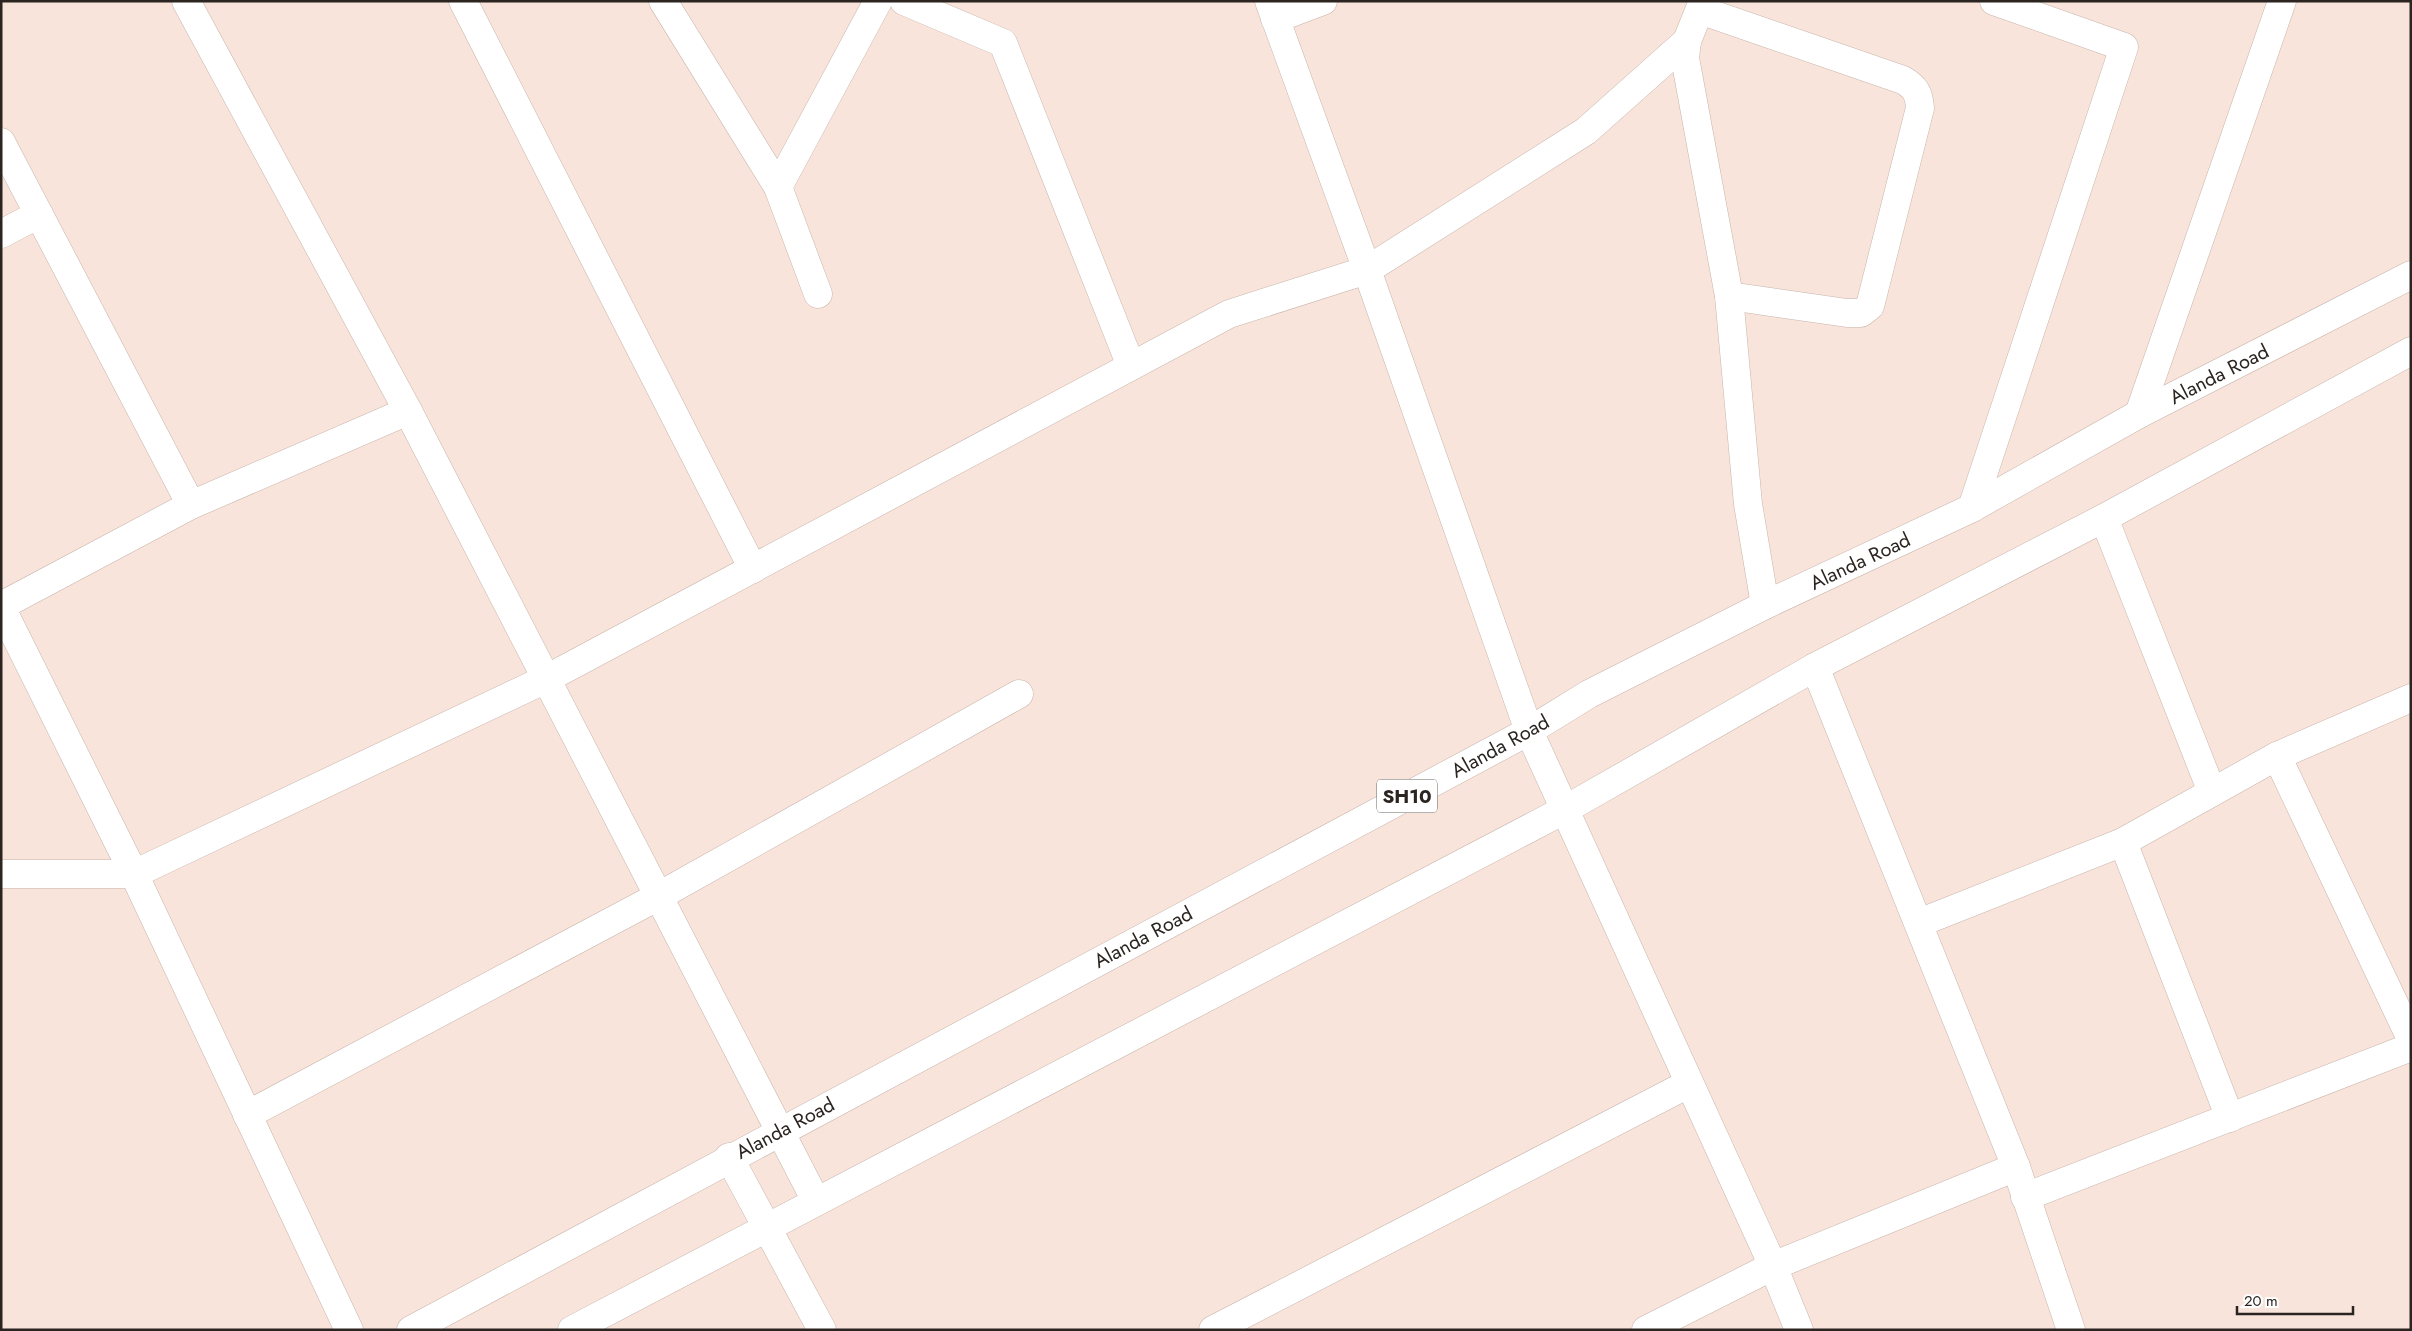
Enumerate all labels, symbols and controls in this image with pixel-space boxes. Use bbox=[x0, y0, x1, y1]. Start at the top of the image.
street label: Alanda Road bbox=[2164, 337, 2274, 412]
street label: Alanda Road bbox=[1805, 525, 1915, 597]
street label: Alanda Road bbox=[1446, 708, 1555, 785]
road number: SH10 bbox=[1377, 779, 1437, 812]
street label: Alanda Road bbox=[1089, 899, 1198, 976]
street label: Alanda Road bbox=[731, 1090, 840, 1167]
scale bar bbox=[2237, 1284, 2353, 1316]
text: 20 m bbox=[2244, 1290, 2278, 1312]

